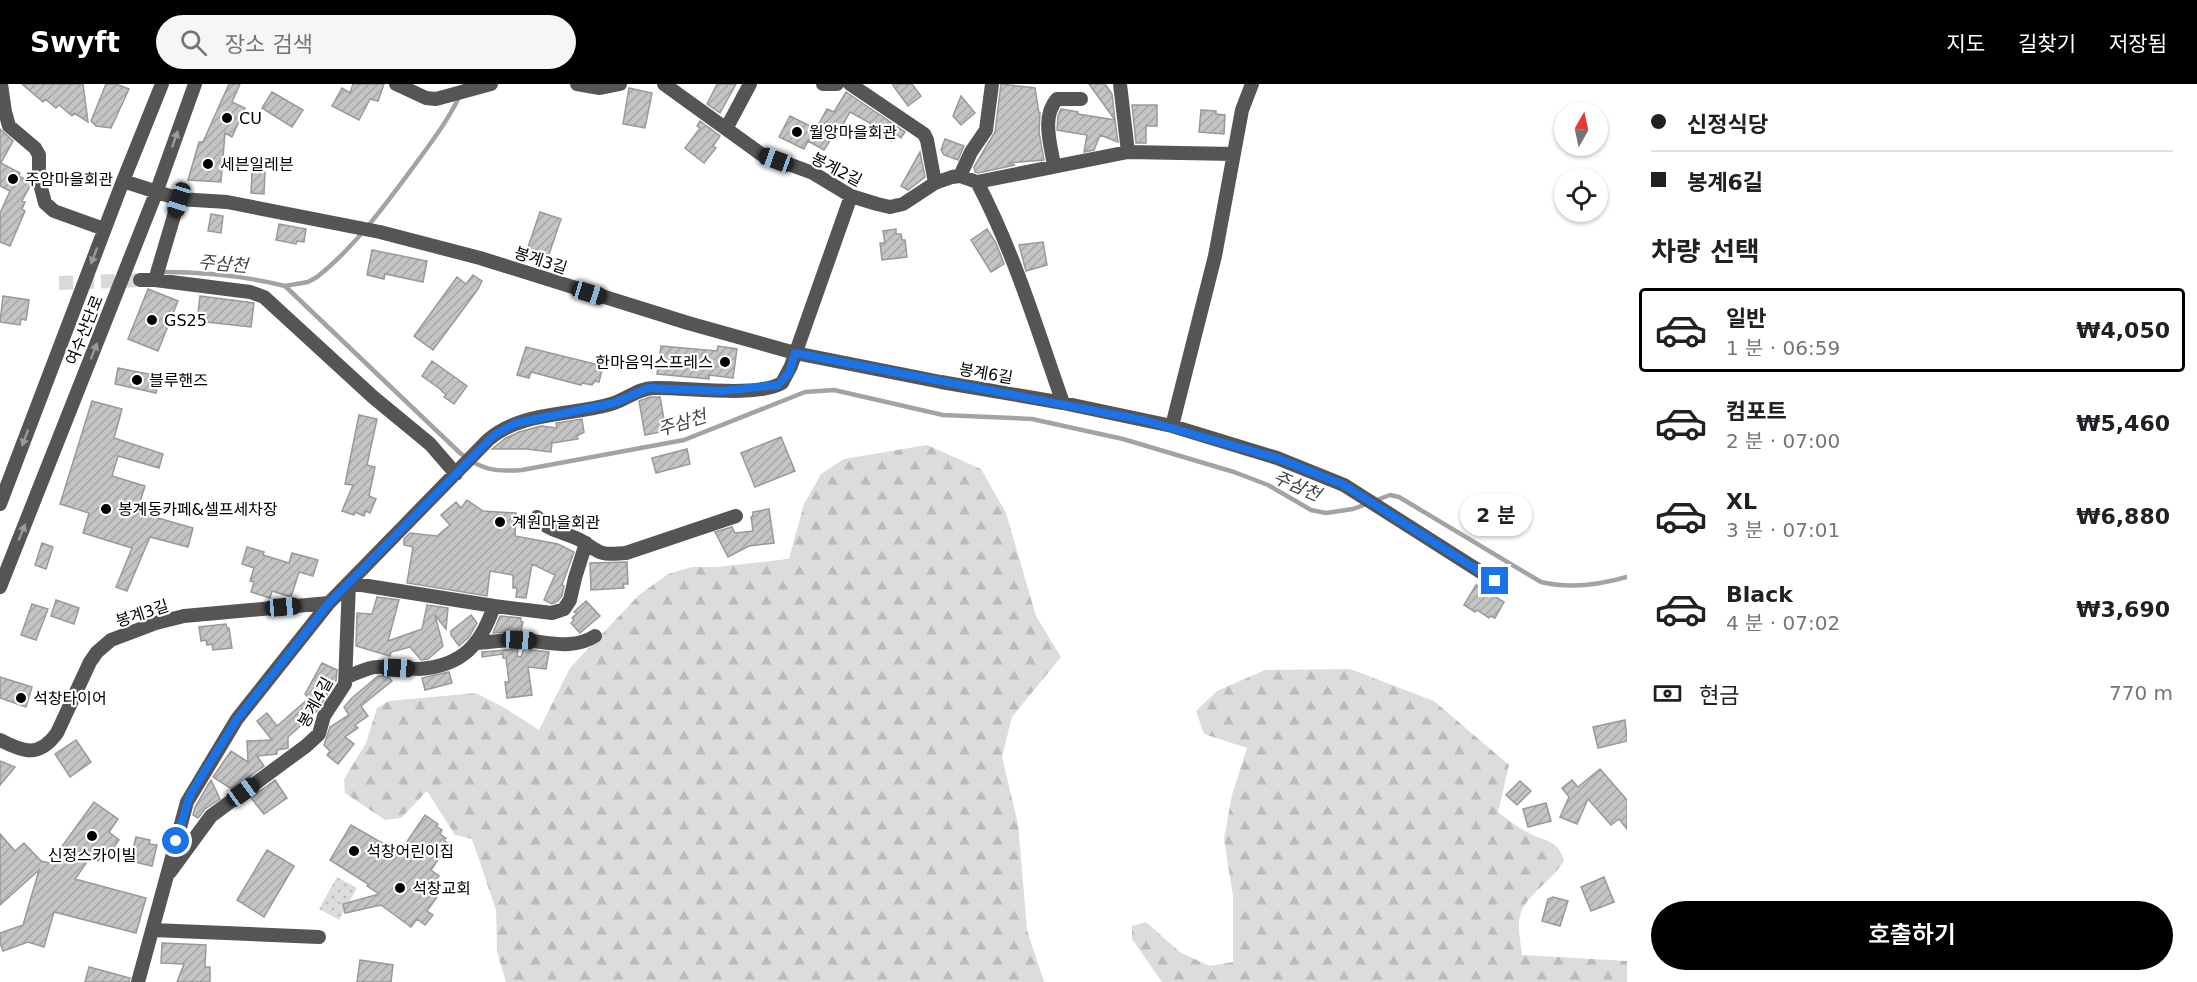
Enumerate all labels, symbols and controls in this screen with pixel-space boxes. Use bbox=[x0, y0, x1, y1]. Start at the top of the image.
search box bbox=[156, 15, 576, 69]
text: Swyft bbox=[30, 26, 120, 59]
icon: search bbox=[177, 26, 210, 59]
text: 장소 검색 bbox=[225, 32, 313, 57]
text: 지도 bbox=[1946, 32, 1985, 56]
text: 길찾기 bbox=[2018, 32, 2076, 56]
text: 저장됨 bbox=[2109, 32, 2167, 56]
north arrow bbox=[1554, 102, 1608, 156]
map controls bbox=[1554, 102, 1608, 222]
place label: CU bbox=[239, 109, 262, 128]
marker: CU bbox=[220, 111, 234, 125]
text: 신정식당 bbox=[1687, 112, 1768, 137]
place label: 월앙마을회관 bbox=[809, 123, 898, 142]
marker: 월앙마을회관 bbox=[790, 125, 804, 139]
one-way arrow bbox=[171, 130, 181, 148]
car bbox=[756, 145, 796, 175]
street label: 봉계2길 bbox=[808, 149, 865, 190]
place label: 세븐일레븐 bbox=[220, 155, 294, 174]
marker: 세븐일레븐 bbox=[201, 157, 215, 171]
button: locate bbox=[1554, 168, 1608, 222]
place label: 주암마을회관 bbox=[25, 170, 114, 189]
text: 봉계6길 bbox=[1687, 170, 1763, 195]
marker: 주암마을회관 bbox=[6, 172, 20, 186]
car bbox=[165, 180, 193, 220]
text: 차량 선택 bbox=[1651, 236, 1760, 267]
street label: 봉계3길 bbox=[512, 243, 570, 278]
one-way arrow bbox=[89, 247, 99, 265]
water label: 주삼천 bbox=[197, 251, 251, 276]
car bbox=[569, 279, 609, 307]
street label: 여수산단로 bbox=[62, 292, 107, 368]
icon: car bbox=[1654, 303, 1708, 357]
text: 일반 bbox=[1726, 306, 1766, 331]
place label: GS25 bbox=[164, 311, 207, 330]
marker: GS25 bbox=[145, 313, 159, 327]
text: ₩4,050 bbox=[2076, 318, 2170, 343]
text: 1 분 · 06:59 bbox=[1726, 336, 1840, 360]
one-way arrow bbox=[89, 342, 99, 360]
place label: 한마음익스프레스 bbox=[595, 353, 713, 372]
marker: 한마음익스프레스 bbox=[718, 355, 732, 369]
street label: 봉계6길 bbox=[958, 359, 1014, 388]
place label: 블루핸즈 bbox=[149, 371, 208, 390]
marker: 블루핸즈 bbox=[130, 373, 144, 387]
icon: car bbox=[1654, 396, 1708, 450]
text: 컴포트 bbox=[1726, 399, 1787, 424]
water label: 주삼천 bbox=[655, 405, 711, 440]
text: ₩5,460 bbox=[2076, 411, 2170, 436]
one-way arrow bbox=[20, 429, 29, 447]
text: 2 분 · 07:00 bbox=[1726, 429, 1840, 453]
water label: 주삼천 bbox=[1270, 466, 1326, 506]
icon: car bbox=[1654, 489, 1708, 543]
text: XL bbox=[1726, 489, 1757, 514]
callout: 2 분 bbox=[1459, 494, 1531, 536]
place label: 봉계동카페&셀프세차장 bbox=[118, 500, 278, 519]
marker: 봉계동카페&셀프세차장 bbox=[99, 502, 113, 516]
text: 2 분 bbox=[1476, 503, 1516, 527]
text: ₩6,880 bbox=[2076, 504, 2170, 529]
place label: 계원마을회관 bbox=[512, 513, 601, 532]
marker: 계원마을회관 bbox=[493, 515, 507, 529]
text: 3 분 · 07:01 bbox=[1726, 518, 1840, 542]
one-way arrow bbox=[17, 523, 27, 541]
route end bbox=[1481, 567, 1508, 594]
icon: car bbox=[1654, 582, 1708, 636]
text: Black bbox=[1726, 582, 1793, 607]
street label: 봉계3길 bbox=[113, 596, 171, 631]
car bbox=[264, 596, 302, 618]
text: ₩3,690 bbox=[2076, 597, 2170, 622]
text: 4 분 · 07:02 bbox=[1726, 611, 1840, 635]
car bbox=[501, 630, 537, 650]
car bbox=[379, 658, 415, 678]
street label: 봉계4길 bbox=[294, 674, 337, 731]
icon: cash bbox=[1651, 677, 1684, 710]
text: 770 m bbox=[2109, 681, 2173, 705]
text: 현금 bbox=[1699, 683, 1739, 708]
place label: 석창타이어 bbox=[33, 689, 107, 708]
marker: 석창타이어 bbox=[14, 691, 28, 705]
car bbox=[223, 774, 263, 810]
route start bbox=[162, 827, 189, 854]
marker: 신정스카이빌 bbox=[85, 829, 99, 843]
place label: 석창어린이집 bbox=[366, 842, 454, 861]
marker: 석창어린이집 bbox=[347, 844, 361, 858]
place label: 신정스카이빌 bbox=[48, 846, 136, 865]
place label: 석창교회 bbox=[412, 879, 471, 898]
marker: 석창교회 bbox=[393, 881, 407, 895]
button: 호출하기 bbox=[1651, 901, 2173, 970]

